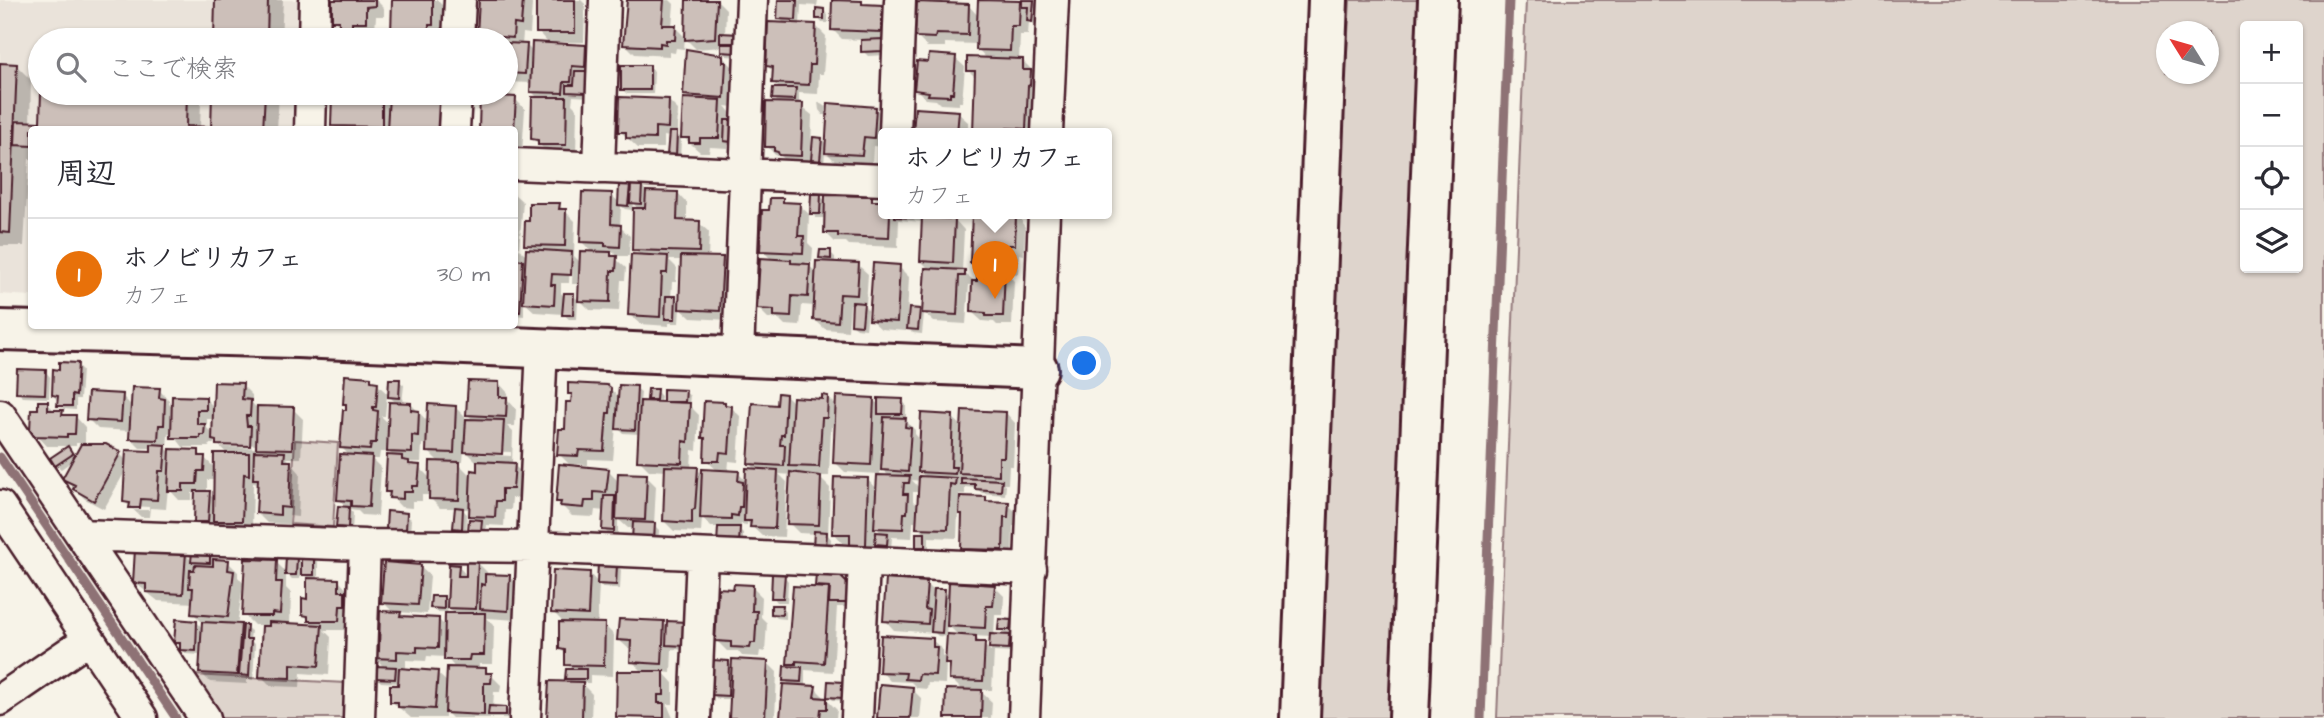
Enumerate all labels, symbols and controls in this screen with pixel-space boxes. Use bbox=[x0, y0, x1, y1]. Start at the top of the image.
north arrow bbox=[2156, 21, 2219, 84]
map controls bbox=[2240, 21, 2303, 273]
button: + bbox=[2240, 21, 2303, 84]
search box bbox=[28, 28, 518, 105]
icon: search bbox=[52, 48, 90, 86]
text: ここで検索 bbox=[108, 51, 238, 87]
button: − bbox=[2240, 84, 2303, 147]
popup bbox=[878, 128, 1112, 219]
text: ホノビリカフェ bbox=[905, 140, 1085, 176]
button: locate bbox=[2240, 147, 2303, 210]
text: 周辺 bbox=[56, 153, 116, 195]
text: カフェ bbox=[905, 180, 974, 212]
button: layers bbox=[2240, 210, 2303, 273]
text: ホノビリカフェ bbox=[123, 240, 303, 276]
pin: 1 bbox=[972, 241, 1018, 299]
text: 1 bbox=[78, 258, 80, 290]
text: 30 m bbox=[437, 258, 490, 290]
text: カフェ bbox=[123, 280, 192, 312]
your location bbox=[1067, 346, 1101, 380]

